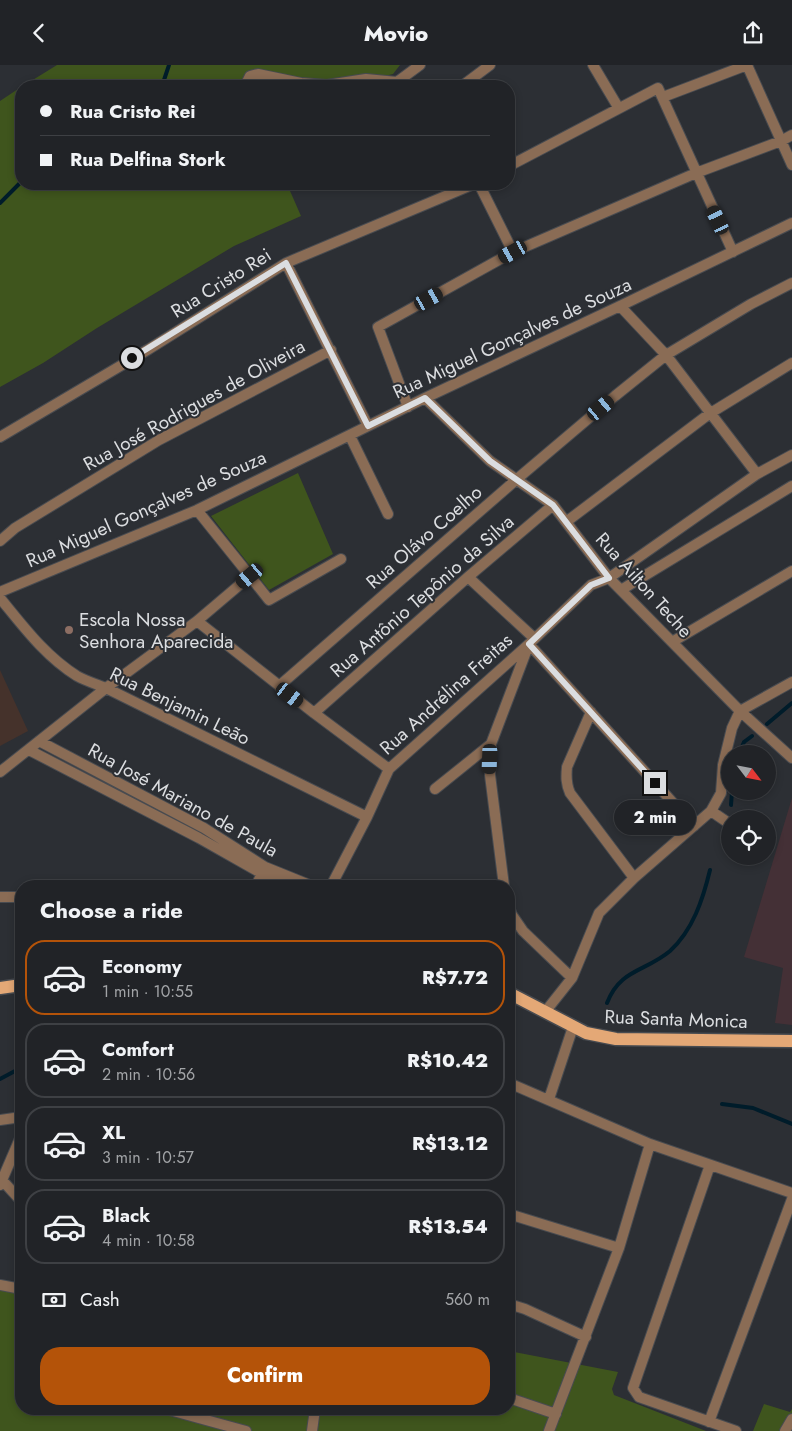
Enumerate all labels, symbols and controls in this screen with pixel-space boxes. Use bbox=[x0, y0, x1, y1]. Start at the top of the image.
text: Movio bbox=[364, 17, 428, 49]
icon: back bbox=[25, 19, 53, 47]
icon: share bbox=[739, 19, 767, 47]
text: Rua Cristo Rei bbox=[70, 98, 196, 125]
text: Rua Delfina Stork bbox=[70, 146, 226, 173]
car bbox=[704, 203, 731, 237]
car bbox=[496, 238, 529, 266]
street label: Rua Cristo Rei bbox=[166, 241, 276, 325]
street label: Rua Miguel Gonçalves de Souza bbox=[388, 271, 636, 405]
car bbox=[412, 285, 445, 313]
street label: Rua José Rodrigues de Oliveira bbox=[78, 333, 310, 477]
route start bbox=[121, 347, 143, 369]
car bbox=[584, 393, 617, 423]
street label: Rua Miguel Gonçalves de Souza bbox=[22, 444, 270, 574]
street label: Rua Olávo Coelho bbox=[360, 479, 488, 595]
street label: Rua Antônio Tepônio da Silva bbox=[324, 508, 520, 684]
street label: Rua Ailton Teche bbox=[589, 526, 699, 644]
car bbox=[233, 561, 266, 591]
place label: Escola Nossa Senhora Aparecida bbox=[79, 606, 233, 655]
marker: Escola Nossa Senhora Aparecida bbox=[63, 624, 75, 636]
street label: Rua Andrélina Freitas bbox=[374, 627, 519, 761]
street label: Rua Benjamin Leão bbox=[105, 660, 255, 752]
car bbox=[273, 680, 306, 710]
street label: Rua José Mariano de Paula bbox=[83, 736, 283, 864]
car bbox=[481, 744, 498, 774]
north arrow bbox=[721, 745, 776, 800]
map controls bbox=[721, 745, 776, 865]
route end bbox=[644, 772, 666, 794]
callout: 2 min bbox=[614, 801, 696, 835]
text: 2 min bbox=[634, 806, 676, 829]
button: locate bbox=[721, 810, 776, 865]
text: Choose a ride bbox=[40, 894, 183, 926]
text: Economy bbox=[102, 953, 182, 980]
icon: car bbox=[42, 955, 87, 1000]
text: R$7.72 bbox=[422, 964, 488, 991]
text: 1 min · 10:55 bbox=[102, 980, 193, 1003]
street label: Rua Santa Monica bbox=[604, 1003, 748, 1035]
text: Comfort bbox=[102, 1036, 174, 1063]
icon: car bbox=[42, 1038, 87, 1083]
text: R$10.42 bbox=[407, 1047, 488, 1074]
text: 2 min · 10:56 bbox=[102, 1063, 195, 1086]
text: XL bbox=[102, 1119, 125, 1146]
icon: car bbox=[42, 1121, 87, 1166]
text: R$13.12 bbox=[412, 1130, 488, 1157]
text: 3 min · 10:57 bbox=[102, 1146, 194, 1169]
text: Black bbox=[102, 1202, 150, 1229]
icon: car bbox=[42, 1204, 87, 1249]
text: R$13.54 bbox=[408, 1213, 488, 1240]
text: 4 min · 10:58 bbox=[102, 1229, 195, 1252]
icon: cash bbox=[40, 1286, 68, 1314]
text: Cash bbox=[80, 1286, 120, 1313]
text: 560 m bbox=[445, 1288, 490, 1311]
button: Confirm bbox=[40, 1347, 490, 1405]

